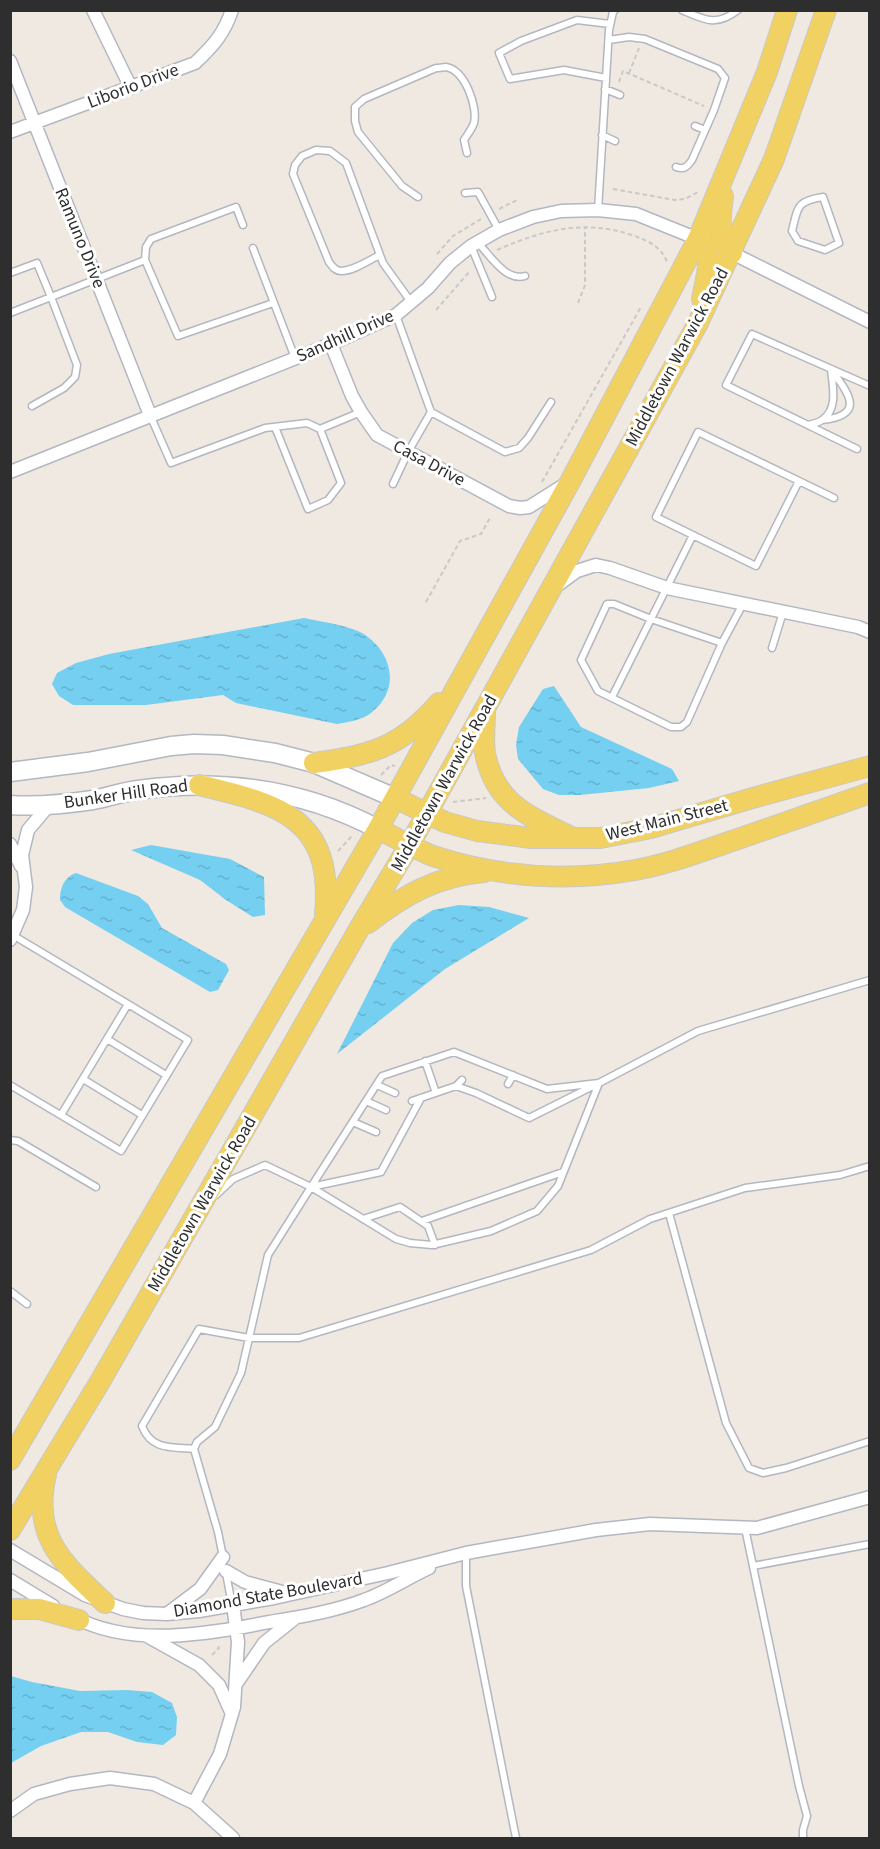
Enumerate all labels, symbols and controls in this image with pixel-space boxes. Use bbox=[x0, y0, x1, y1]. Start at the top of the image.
street label: Liborio Drive bbox=[84, 57, 182, 115]
street label: Ramuno Drive bbox=[49, 184, 112, 292]
street label: Middletown Warwick Road bbox=[619, 263, 735, 451]
street label: Sandhill Drive bbox=[292, 303, 398, 369]
street label: Casa Drive bbox=[388, 434, 470, 493]
street label: Middletown Warwick Road bbox=[385, 690, 503, 876]
street label: Bunker Hill Road bbox=[62, 773, 190, 815]
street label: West Main Street bbox=[603, 793, 731, 847]
street label: Middletown Warwick Road bbox=[141, 1112, 263, 1296]
street label: Diamond State Boulevard bbox=[171, 1566, 365, 1624]

